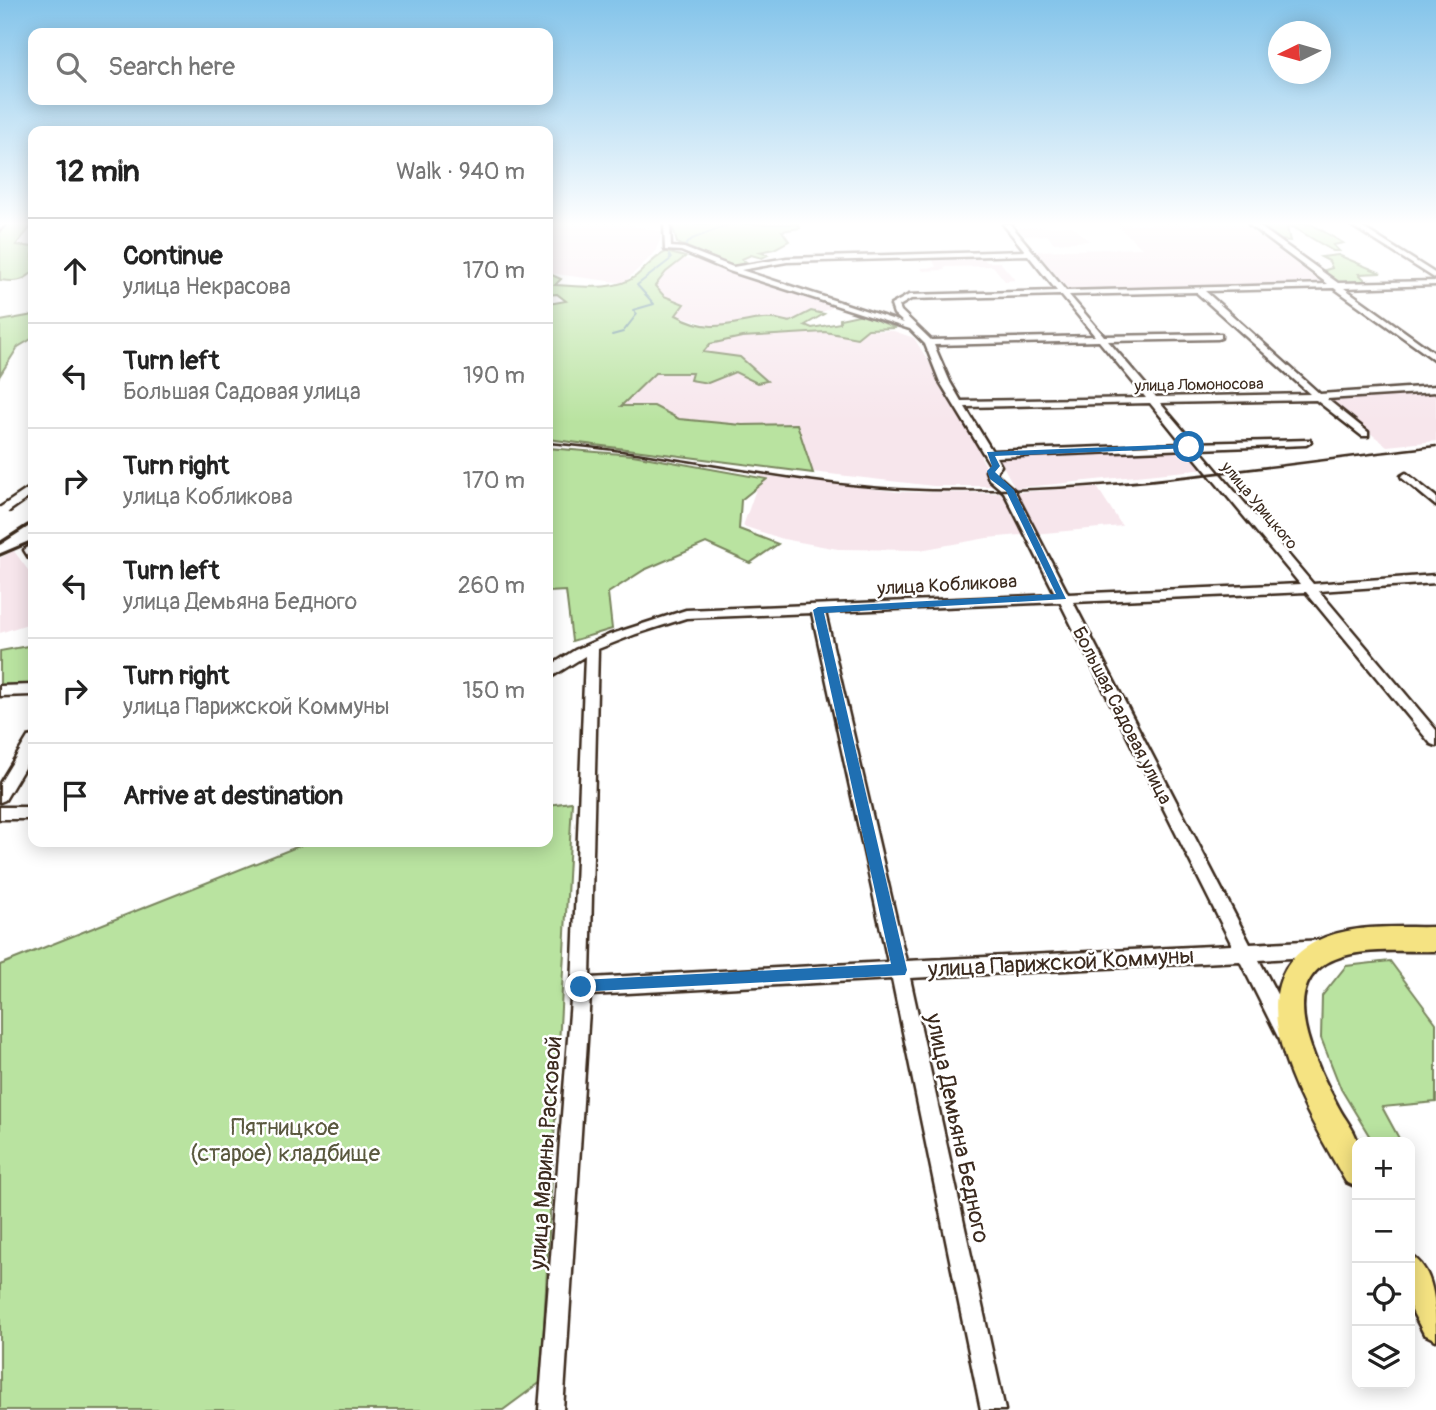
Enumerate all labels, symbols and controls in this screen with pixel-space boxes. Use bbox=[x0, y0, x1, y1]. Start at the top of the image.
north arrow bbox=[1268, 21, 1331, 84]
search box bbox=[28, 28, 553, 105]
icon: search bbox=[52, 48, 90, 86]
text: Search here bbox=[108, 51, 235, 83]
text: 12 min bbox=[56, 153, 140, 190]
text: Walk · 940 m bbox=[396, 157, 525, 186]
text: Continue bbox=[123, 240, 223, 272]
icon: ahead bbox=[56, 252, 94, 290]
text: 170 m bbox=[463, 256, 525, 285]
text: улица Некрасова bbox=[123, 272, 291, 301]
text: Turn left bbox=[123, 345, 219, 377]
icon: left bbox=[56, 357, 94, 395]
text: 190 m bbox=[463, 361, 525, 390]
street label: улица Ломоносова bbox=[1133, 374, 1264, 396]
text: Большая Садовая улица bbox=[123, 377, 361, 406]
route start bbox=[1173, 431, 1204, 462]
text: Turn right bbox=[123, 450, 229, 482]
street label: улица Урицкого bbox=[1216, 457, 1302, 554]
icon: right bbox=[56, 462, 94, 500]
text: 170 m bbox=[463, 466, 525, 495]
text: улица Кобликова bbox=[123, 482, 293, 511]
text: Turn left bbox=[123, 555, 219, 587]
icon: left bbox=[56, 567, 94, 605]
street label: улица Кобликова bbox=[875, 569, 1018, 601]
text: 260 m bbox=[458, 571, 525, 600]
text: улица Демьяна Бедного bbox=[123, 587, 357, 616]
street label: Большая Садовая улица bbox=[1067, 623, 1177, 809]
text: Turn right bbox=[123, 660, 229, 692]
icon: right bbox=[56, 672, 94, 710]
text: 150 m bbox=[462, 676, 525, 705]
text: улица Парижской Коммуны bbox=[123, 692, 389, 721]
icon: arrive bbox=[56, 777, 94, 815]
text: Arrive at destination bbox=[123, 780, 343, 812]
street label: улица Парижской Коммуны bbox=[926, 941, 1195, 984]
route end bbox=[565, 971, 596, 1002]
street label: улица Демьяна Бедного bbox=[919, 1010, 996, 1246]
street label: улица Марины Расковой bbox=[523, 1035, 568, 1272]
park label: Пятницкое (старое) кладбище bbox=[190, 1113, 381, 1168]
map controls bbox=[1352, 1137, 1415, 1389]
button: + bbox=[1352, 1137, 1415, 1200]
button: − bbox=[1352, 1200, 1415, 1263]
button: locate bbox=[1352, 1263, 1415, 1326]
button: layers bbox=[1352, 1326, 1415, 1389]

